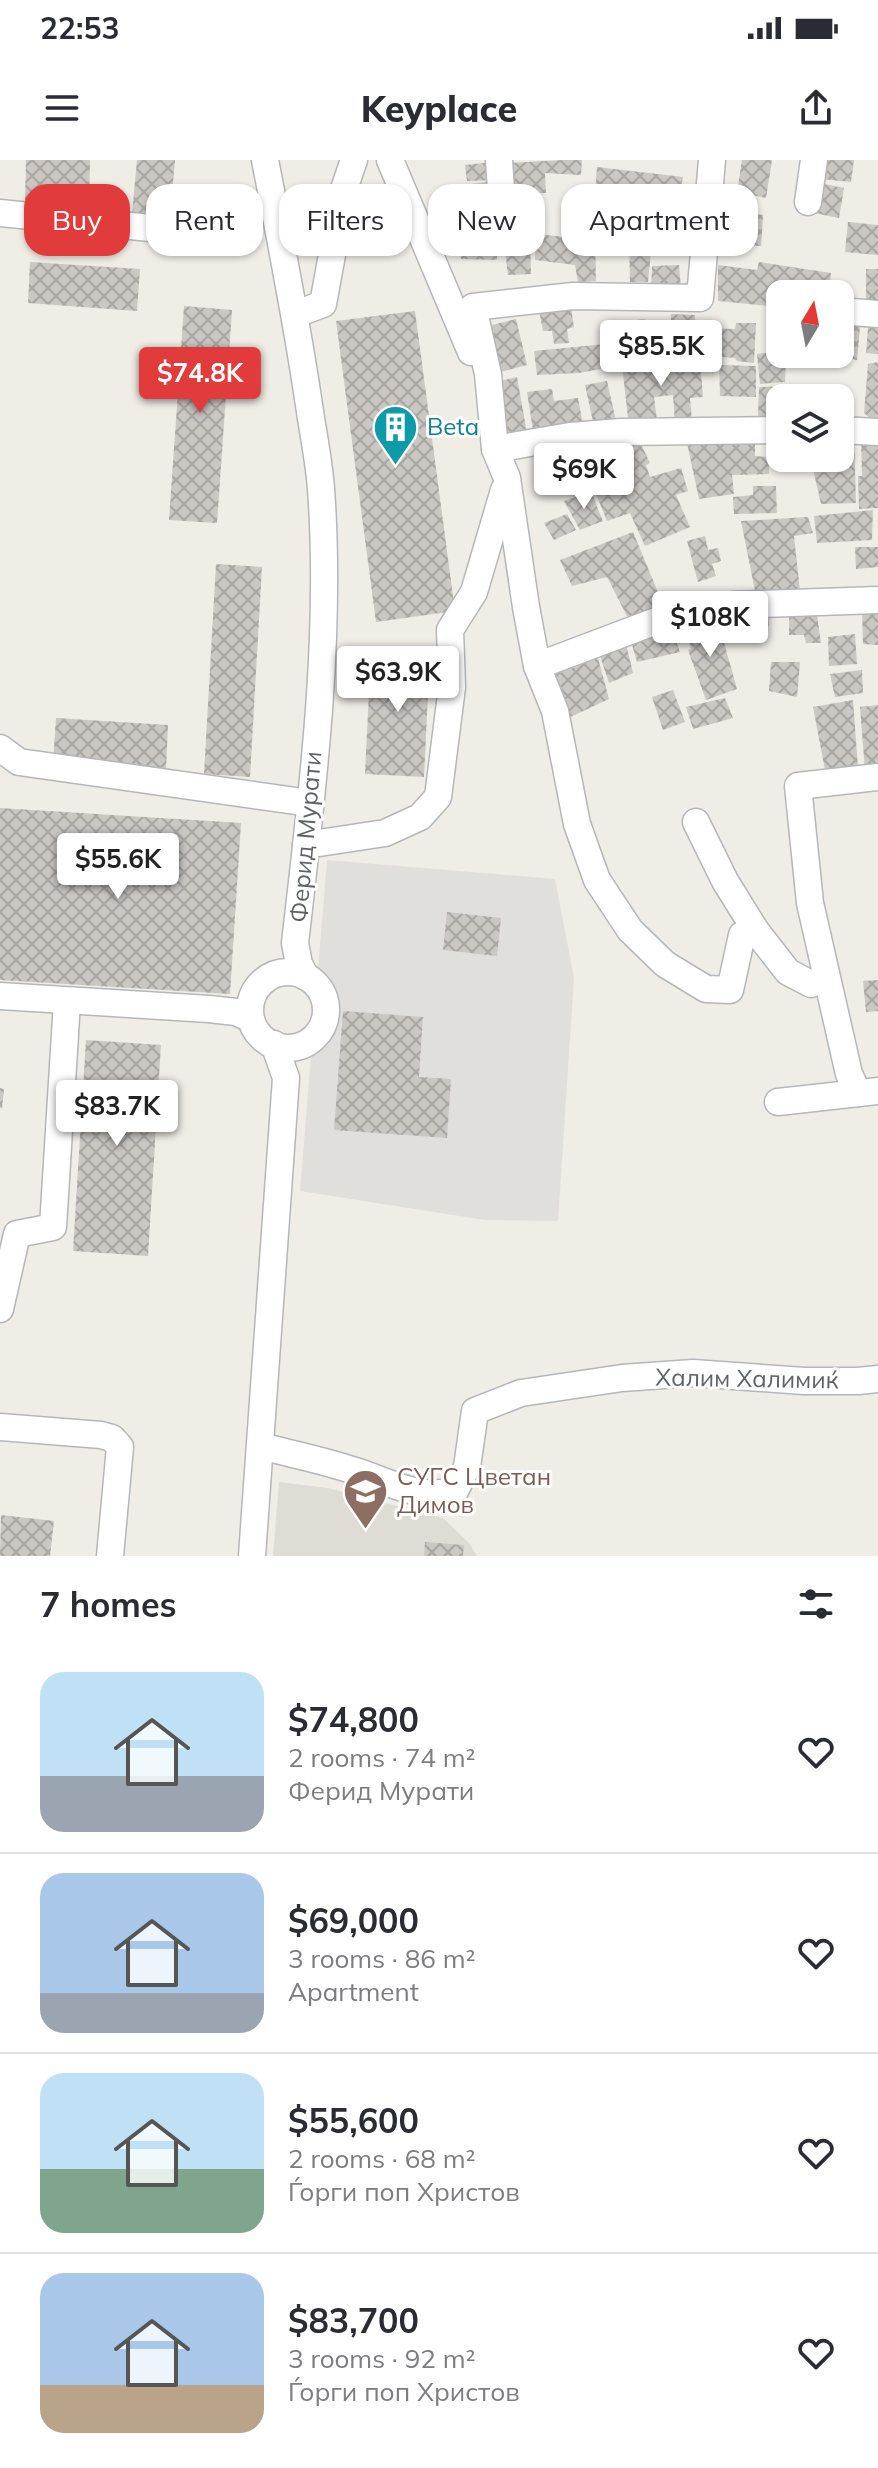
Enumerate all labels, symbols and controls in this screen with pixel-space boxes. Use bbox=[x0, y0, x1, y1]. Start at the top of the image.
text: 22:53 bbox=[40, 9, 119, 47]
icon: menu bbox=[40, 86, 84, 130]
text: Keyplace bbox=[361, 86, 517, 131]
icon: share bbox=[794, 86, 838, 130]
chip: Buy bbox=[24, 184, 130, 256]
chip: Rent bbox=[146, 184, 263, 256]
chip: Filters bbox=[279, 184, 412, 256]
chip: New bbox=[428, 184, 545, 256]
chip: Apartment bbox=[561, 184, 758, 256]
north arrow bbox=[766, 280, 854, 368]
map controls bbox=[766, 280, 854, 472]
pin: $85.5K bbox=[596, 320, 726, 388]
text: $85.5K bbox=[618, 329, 704, 362]
pin: $74.8K bbox=[135, 347, 265, 415]
text: $74.8K bbox=[157, 356, 243, 389]
button: layers bbox=[766, 384, 854, 472]
building icon: Beta bbox=[372, 403, 420, 466]
place label: Beta bbox=[427, 411, 479, 441]
pin: $69K bbox=[537, 443, 631, 511]
text: $69K bbox=[552, 452, 616, 485]
pin: $108K bbox=[654, 591, 766, 659]
text: $108K bbox=[670, 600, 750, 633]
pin: $63.9K bbox=[333, 646, 463, 714]
text: $63.9K bbox=[355, 655, 441, 688]
street label: Ферид Мурати bbox=[283, 750, 327, 924]
pin: $55.6K bbox=[53, 833, 183, 901]
text: $55.6K bbox=[75, 842, 161, 875]
pin: $83.7K bbox=[52, 1080, 182, 1148]
text: $83.7K bbox=[74, 1089, 160, 1122]
street label: Халим Халимиќ bbox=[655, 1361, 839, 1395]
place label: СУГС Цветан Димов bbox=[397, 1461, 551, 1519]
school or university icon: СУГС Цветан Димов bbox=[342, 1467, 390, 1530]
icon: filters bbox=[794, 1582, 838, 1626]
text: 7 homes bbox=[40, 1583, 177, 1626]
text: $74,800 bbox=[288, 1698, 419, 1741]
icon: home bbox=[104, 1704, 200, 1800]
icon: heart bbox=[794, 1730, 838, 1774]
text: 2 rooms · 74 m² bbox=[288, 1741, 475, 1774]
text: Ферид Мурати bbox=[288, 1774, 474, 1807]
text: $69,000 bbox=[288, 1899, 419, 1942]
icon: home bbox=[104, 1905, 200, 2001]
icon: heart bbox=[794, 1931, 838, 1975]
text: 3 rooms · 86 m² bbox=[288, 1942, 475, 1975]
text: Apartment bbox=[288, 1975, 419, 2008]
text: $55,600 bbox=[288, 2099, 419, 2142]
icon: home bbox=[104, 2105, 200, 2201]
icon: heart bbox=[794, 2131, 838, 2175]
text: 2 rooms · 68 m² bbox=[288, 2142, 475, 2175]
text: Ѓорги поп Христов bbox=[288, 2175, 520, 2208]
text: $83,700 bbox=[288, 2299, 419, 2342]
icon: home bbox=[104, 2305, 200, 2401]
icon: heart bbox=[794, 2331, 838, 2375]
text: 3 rooms · 92 m² bbox=[288, 2342, 475, 2375]
text: Ѓорги поп Христов bbox=[288, 2375, 520, 2408]

